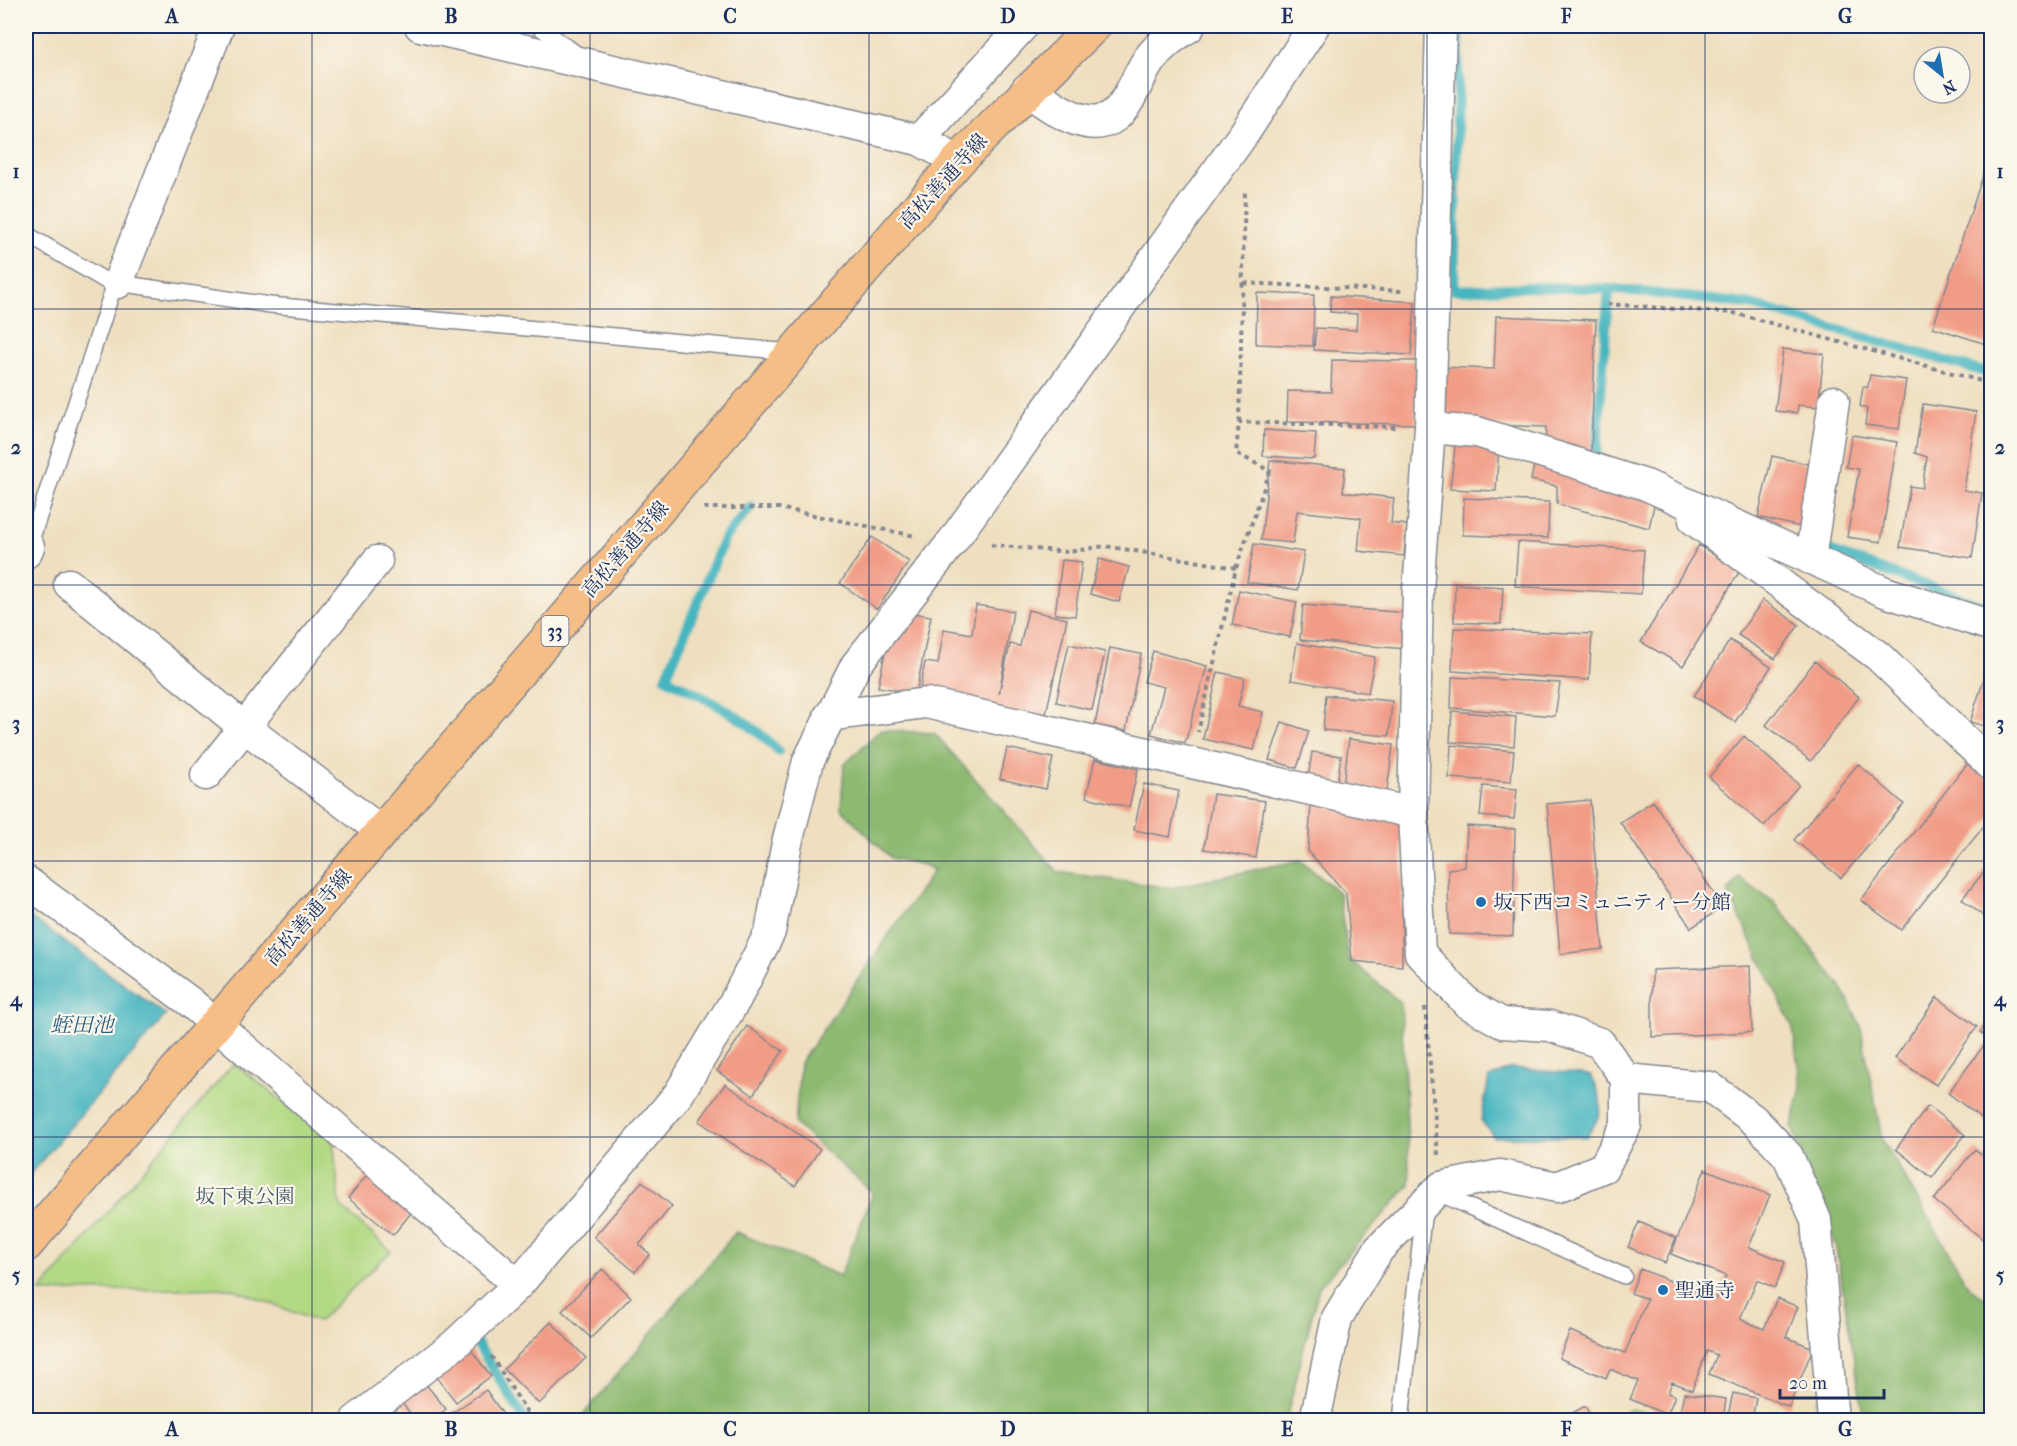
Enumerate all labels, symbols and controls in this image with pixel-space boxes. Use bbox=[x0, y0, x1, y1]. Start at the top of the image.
text: A bbox=[164, 5, 180, 28]
text: B bbox=[444, 5, 458, 28]
text: C bbox=[723, 5, 737, 28]
text: D bbox=[1000, 5, 1016, 28]
text: E bbox=[1281, 5, 1293, 28]
text: F bbox=[1560, 5, 1572, 28]
text: G bbox=[1838, 5, 1852, 28]
north arrow bbox=[1912, 45, 1972, 105]
text: N bbox=[1938, 76, 1959, 99]
street label: 高松善通寺線 bbox=[895, 129, 992, 234]
text: 1 bbox=[12, 160, 20, 183]
text: 1 bbox=[1996, 160, 2004, 183]
text: 2 bbox=[11, 436, 21, 459]
text: 2 bbox=[1995, 436, 2005, 459]
street label: 高松善通寺線 bbox=[577, 497, 673, 602]
road number: 33 bbox=[542, 616, 568, 646]
text: 3 bbox=[12, 712, 20, 735]
text: 3 bbox=[1996, 712, 2004, 735]
street label: 高松善通寺線 bbox=[260, 865, 356, 970]
place label: 坂下西コミュニティー分館 bbox=[1493, 891, 1731, 914]
marker: 坂下西コミュニティー分館 bbox=[1474, 895, 1488, 909]
text: 4 bbox=[9, 988, 23, 1012]
text: 4 bbox=[1993, 988, 2007, 1012]
water label: 蛭田池 bbox=[51, 1013, 115, 1037]
park label: 坂下東公園 bbox=[195, 1185, 295, 1208]
text: 5 bbox=[12, 1264, 21, 1287]
text: 5 bbox=[1996, 1264, 2005, 1287]
place label: 聖通寺 bbox=[1675, 1279, 1735, 1302]
marker: 聖通寺 bbox=[1656, 1283, 1670, 1297]
scale bar bbox=[1780, 1362, 1884, 1400]
text: 20 m bbox=[1789, 1373, 1827, 1394]
text: A bbox=[164, 1418, 180, 1441]
text: B bbox=[444, 1418, 458, 1441]
text: C bbox=[723, 1418, 737, 1441]
text: D bbox=[1000, 1418, 1016, 1441]
text: E bbox=[1281, 1418, 1293, 1441]
text: F bbox=[1560, 1418, 1572, 1441]
text: G bbox=[1838, 1418, 1852, 1441]

